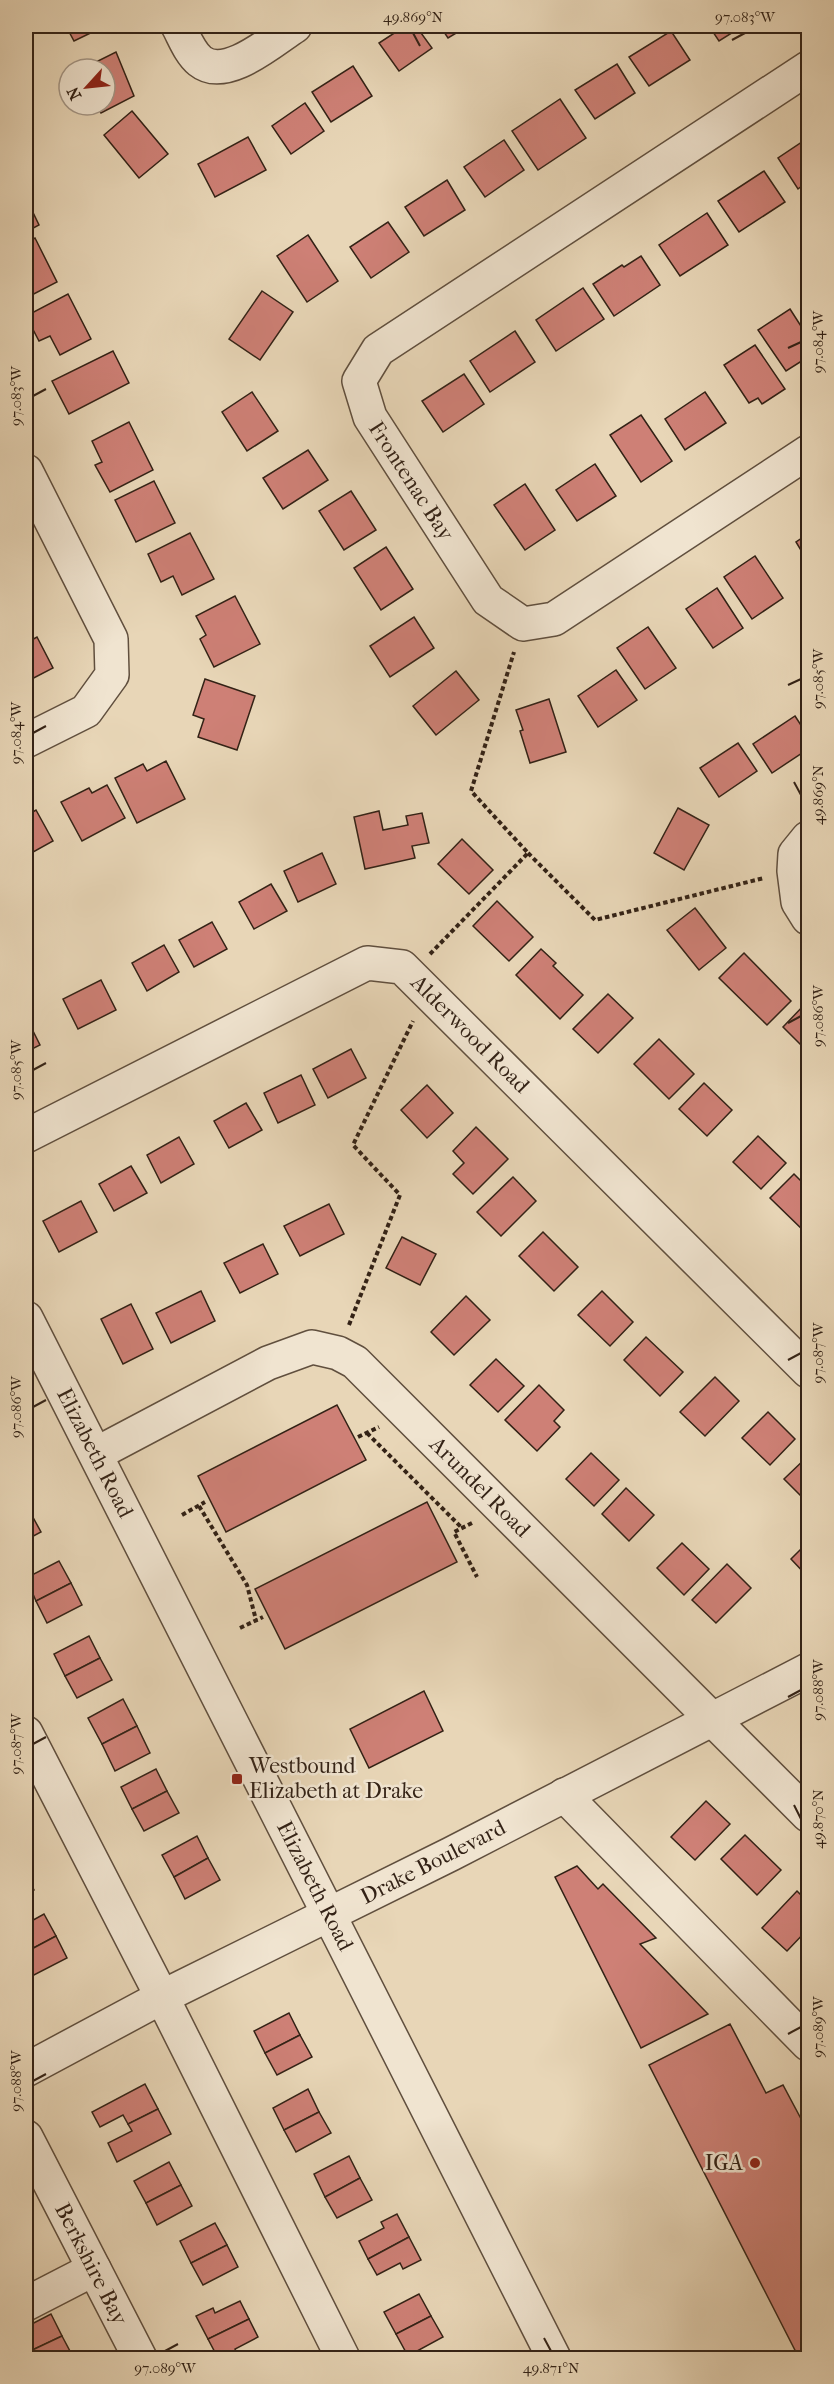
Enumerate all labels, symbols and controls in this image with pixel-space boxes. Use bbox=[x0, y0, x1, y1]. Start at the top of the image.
text: 49.869°N bbox=[383, 8, 444, 26]
text: 97.083°W bbox=[715, 8, 776, 26]
north arrow bbox=[57, 57, 117, 117]
text: N bbox=[62, 83, 85, 103]
text: 97.084°W bbox=[809, 309, 827, 373]
text: 97.083°W bbox=[7, 365, 25, 426]
street label: Frontenac Bay bbox=[363, 417, 460, 546]
text: 97.085°W bbox=[809, 648, 827, 709]
text: 97.084°W bbox=[7, 700, 25, 764]
text: 49.869°N bbox=[809, 764, 827, 825]
street label: Alderwood Road bbox=[405, 969, 535, 1099]
text: 97.086°W bbox=[809, 984, 827, 1047]
text: 97.085°W bbox=[7, 1039, 25, 1100]
text: 97.087°W bbox=[809, 1321, 827, 1383]
text: 97.086°W bbox=[7, 1375, 25, 1438]
street label: Elizabeth Road bbox=[51, 1384, 139, 1523]
street label: Arundel Road bbox=[424, 1431, 536, 1543]
text: 97.088°W bbox=[809, 1658, 827, 1721]
text: 97.087°W bbox=[7, 1712, 25, 1774]
place label: Westbound Elizabeth at Drake bbox=[248, 1753, 423, 1804]
marker: Westbound Elizabeth at Drake bbox=[230, 1772, 244, 1786]
text: 49.870°N bbox=[809, 1789, 827, 1849]
street label: Drake Boulevard bbox=[356, 1814, 511, 1910]
street label: Elizabeth Road bbox=[271, 1817, 359, 1956]
text: 97.089°W bbox=[809, 1995, 827, 2058]
text: 97.088°W bbox=[7, 2049, 25, 2112]
place label: IGA bbox=[705, 2150, 744, 2176]
marker: IGA bbox=[748, 2156, 762, 2170]
street label: Berkshire Bay bbox=[49, 2199, 133, 2330]
text: 97.089°W bbox=[134, 2359, 197, 2377]
text: 49.871°N bbox=[523, 2359, 580, 2377]

